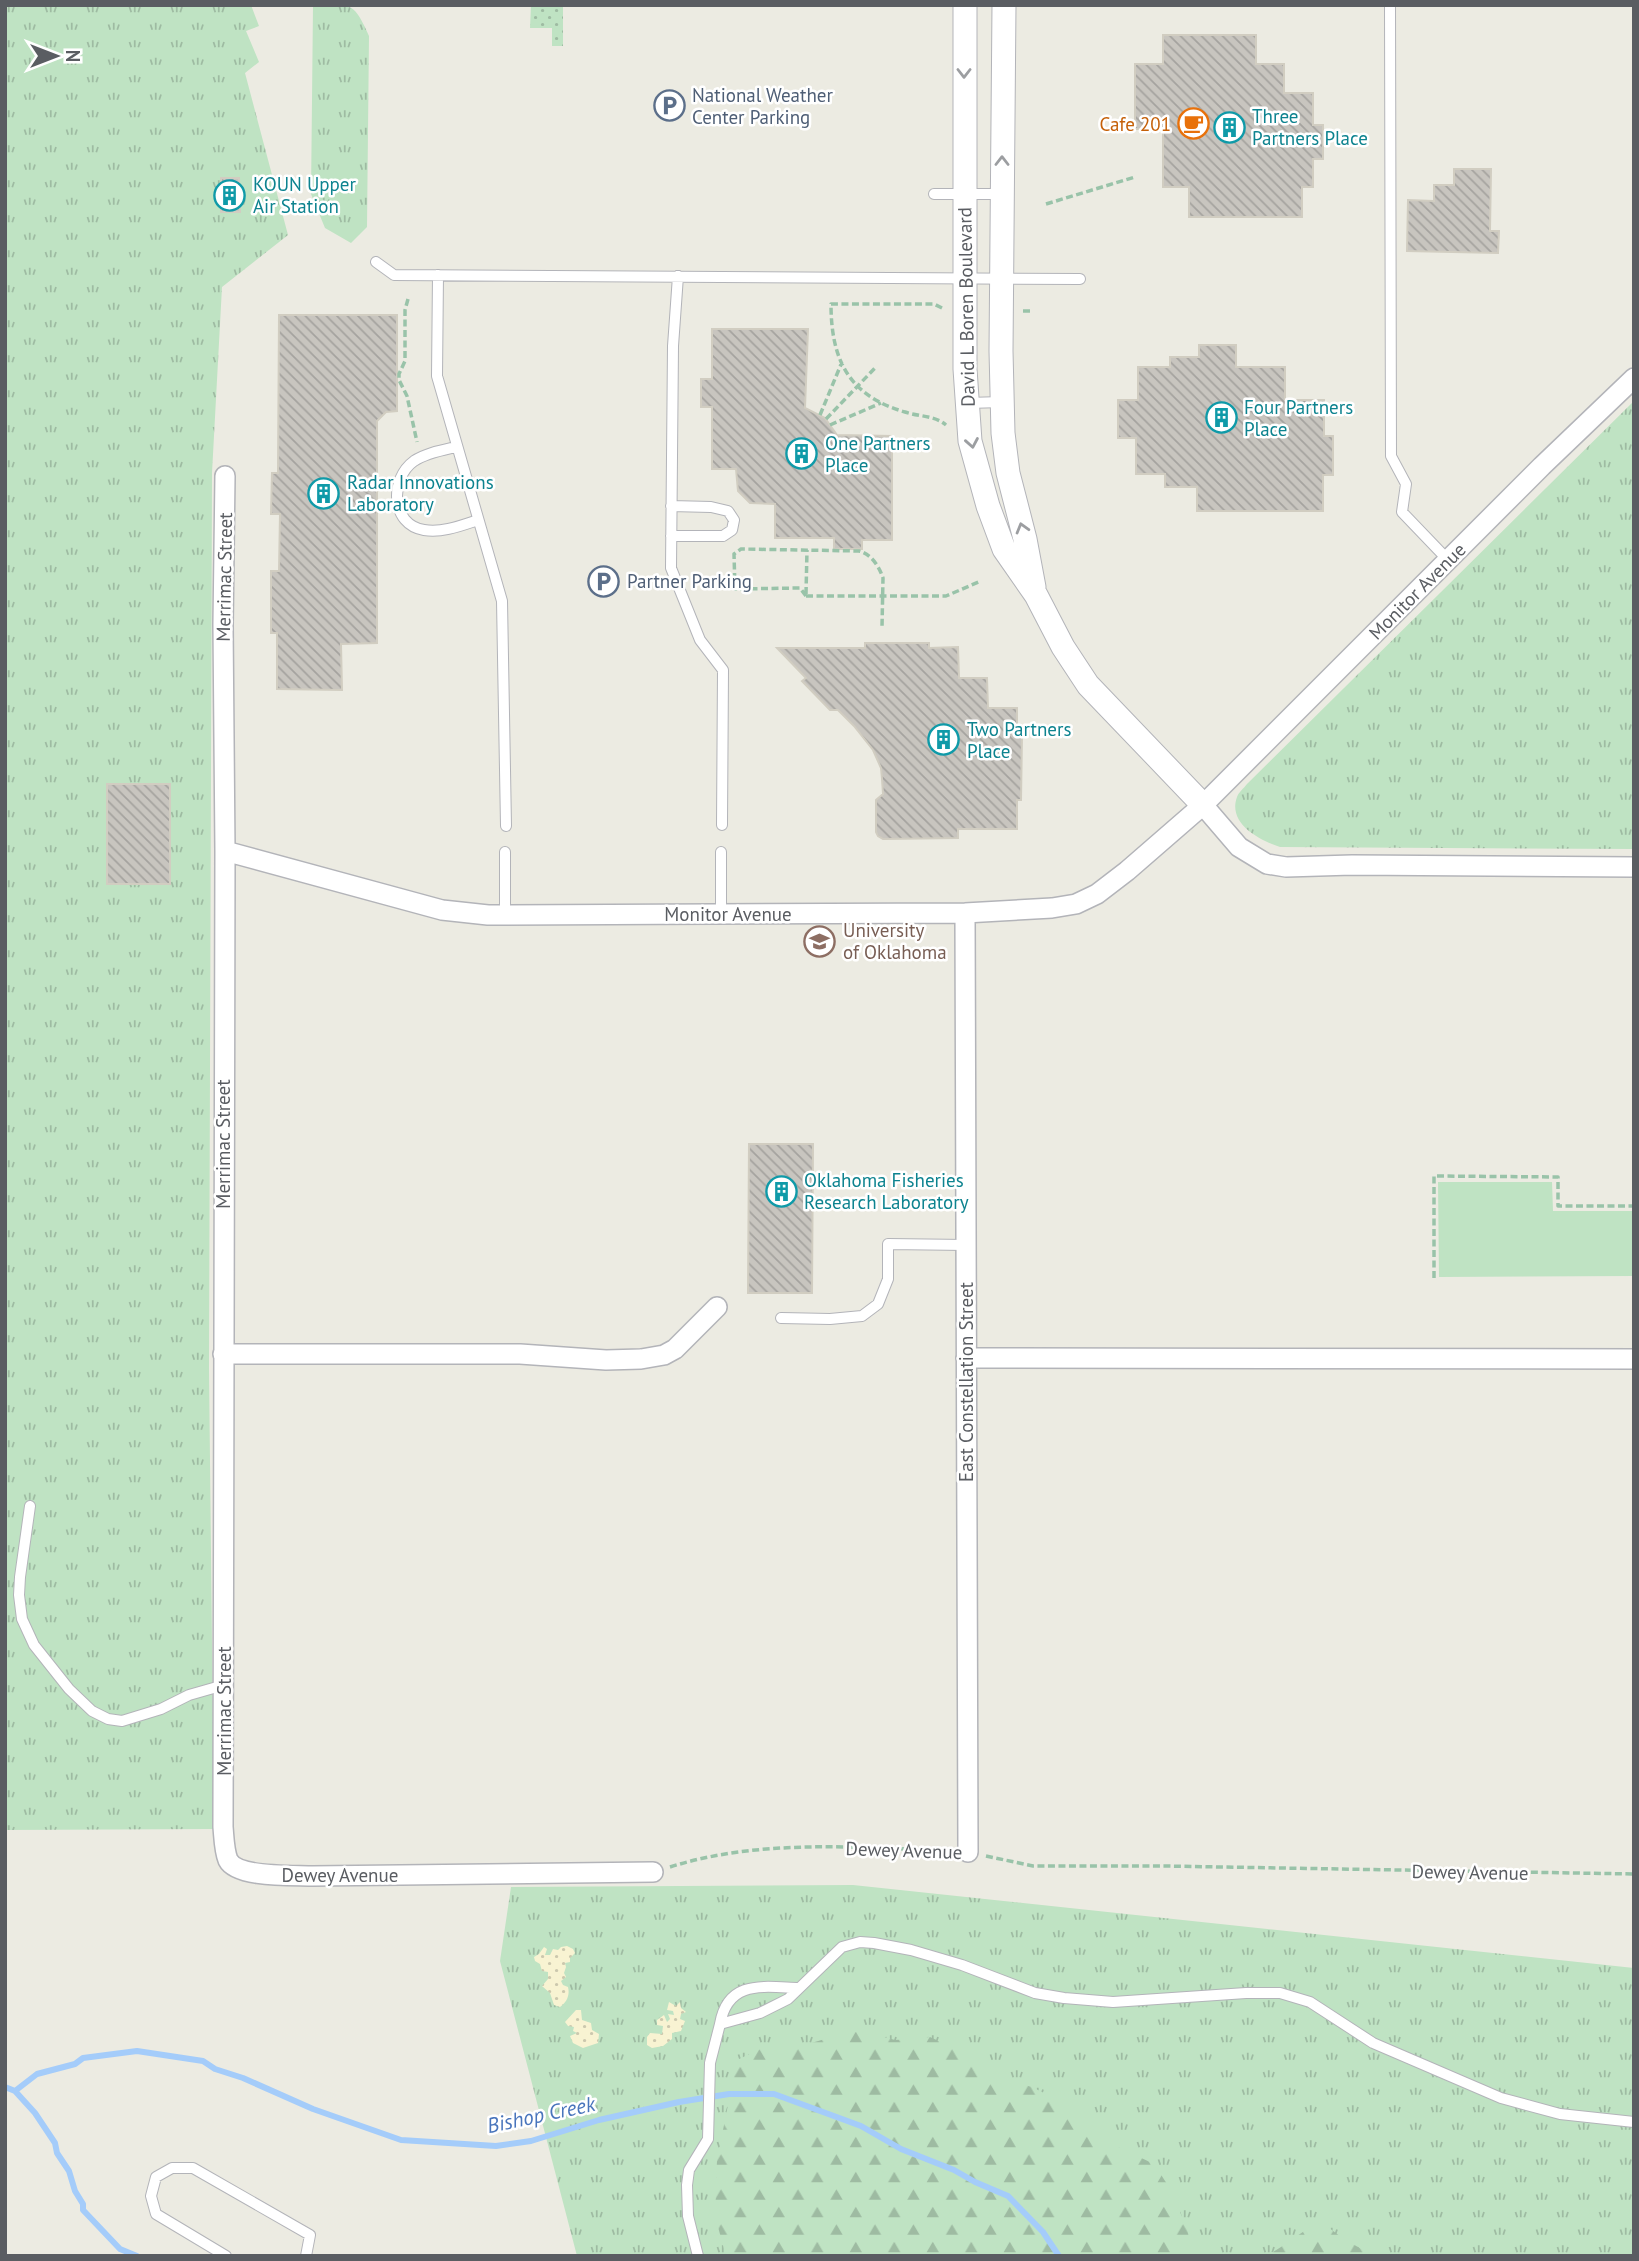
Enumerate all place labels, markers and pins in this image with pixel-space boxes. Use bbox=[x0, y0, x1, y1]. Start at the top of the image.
place label: National Weather Center Parking bbox=[692, 83, 834, 129]
parking icon: National Weather Center Parking bbox=[652, 89, 686, 123]
place label: Three Partners Place bbox=[1252, 104, 1368, 150]
cafe icon: Cafe 201 bbox=[1177, 107, 1211, 141]
building icon: Three Partners Place bbox=[1212, 110, 1246, 144]
place label: Cafe 201 bbox=[1099, 112, 1171, 136]
place label: KOUN Upper Air Station bbox=[253, 172, 357, 218]
building icon: KOUN Upper Air Station bbox=[213, 178, 247, 212]
place label: Four Partners Place bbox=[1244, 395, 1353, 441]
building icon: Four Partners Place bbox=[1204, 401, 1238, 435]
place label: One Partners Place bbox=[825, 431, 930, 477]
building icon: One Partners Place bbox=[785, 437, 819, 471]
place label: Radar Innovations Laboratory bbox=[347, 470, 494, 516]
building icon: Radar Innovations Laboratory bbox=[307, 476, 341, 510]
parking icon: Partner Parking bbox=[587, 564, 621, 598]
place label: Partner Parking bbox=[627, 569, 752, 593]
place label: Two Partners Place bbox=[967, 717, 1071, 763]
building icon: Two Partners Place bbox=[927, 723, 961, 757]
place label: University of Oklahoma bbox=[843, 918, 947, 964]
school or university icon: University of Oklahoma bbox=[803, 924, 837, 958]
place label: Oklahoma Fisheries Research Laboratory bbox=[804, 1168, 969, 1214]
building icon: Oklahoma Fisheries Research Laboratory bbox=[764, 1174, 798, 1208]

